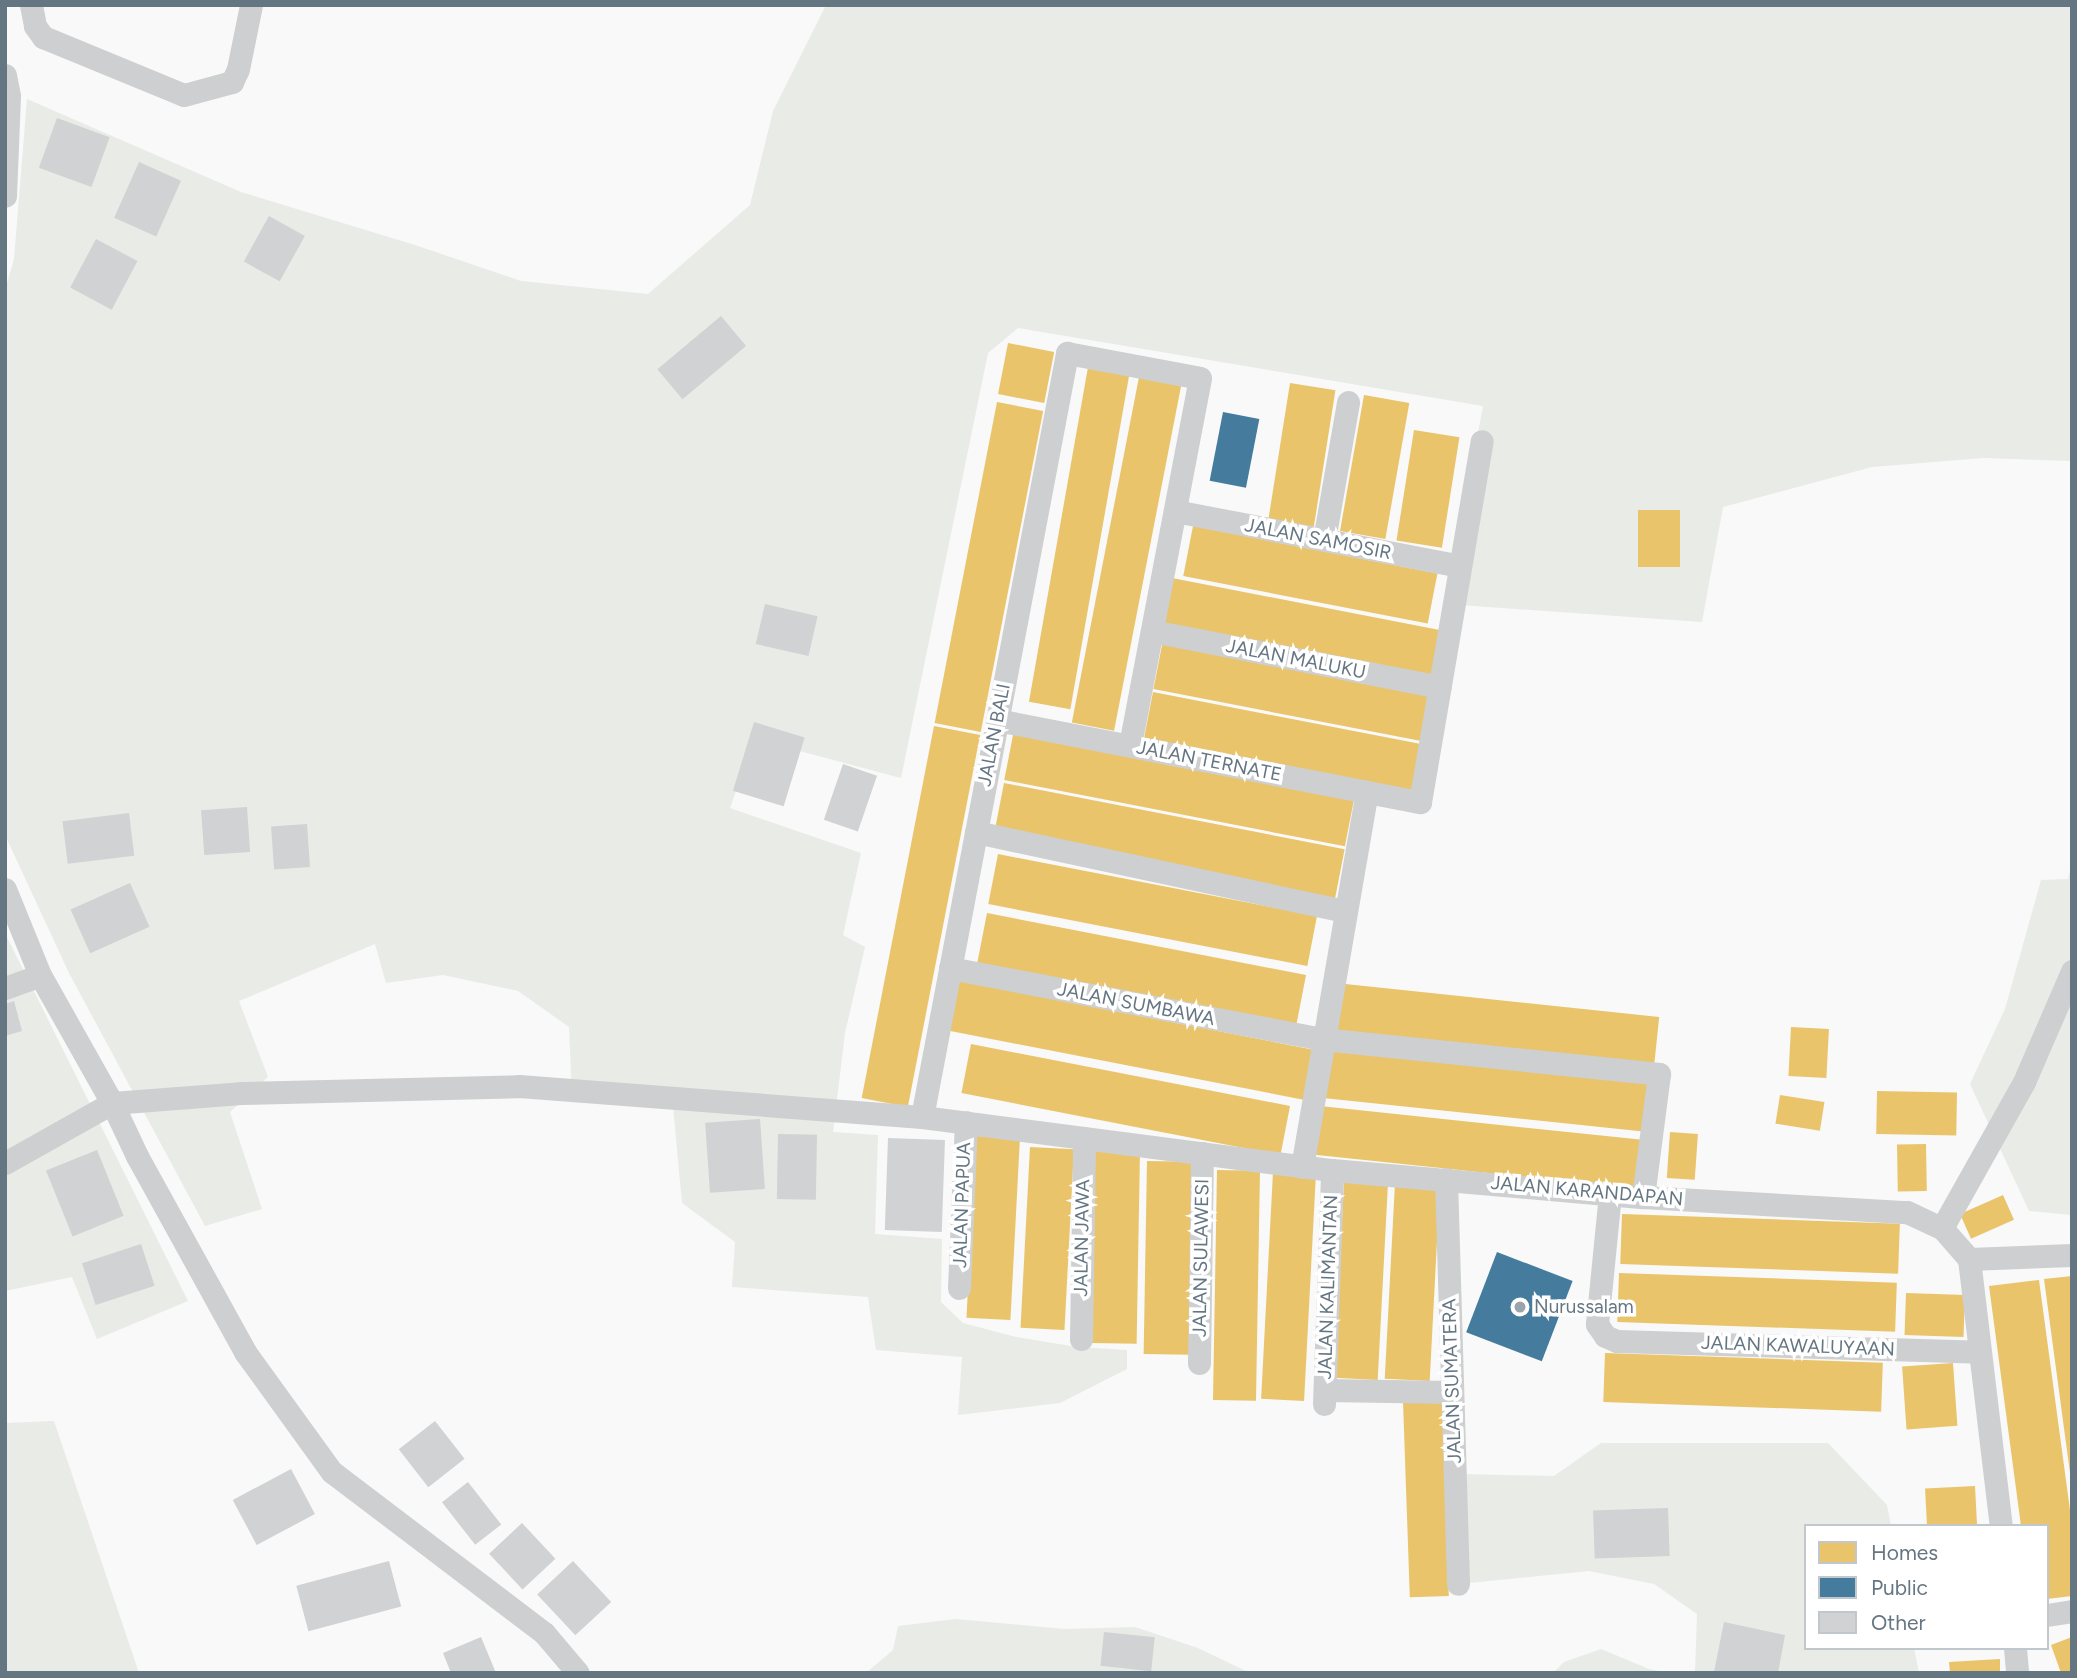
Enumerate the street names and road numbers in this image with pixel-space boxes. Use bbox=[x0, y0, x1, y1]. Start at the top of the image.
street label: JALAN SAMOSIR bbox=[1243, 514, 1393, 564]
street label: JALAN MALUKU bbox=[1224, 634, 1368, 684]
street label: JALAN BALI bbox=[973, 682, 1015, 788]
street label: JALAN TERNATE bbox=[1134, 736, 1284, 786]
street label: JALAN SUMBAWA bbox=[1055, 978, 1217, 1030]
street label: JALAN PAPUA bbox=[948, 1142, 976, 1268]
street label: JALAN KARANDAPAN bbox=[1490, 1171, 1684, 1211]
street label: JALAN JAWA bbox=[1070, 1179, 1094, 1297]
street label: JALAN SULAWESI bbox=[1188, 1179, 1214, 1337]
street label: JALAN KALIMANTAN bbox=[1313, 1194, 1343, 1380]
street label: JALAN SUMATERA bbox=[1438, 1298, 1466, 1464]
street label: JALAN KAWALUYAAN bbox=[1701, 1331, 1895, 1361]

